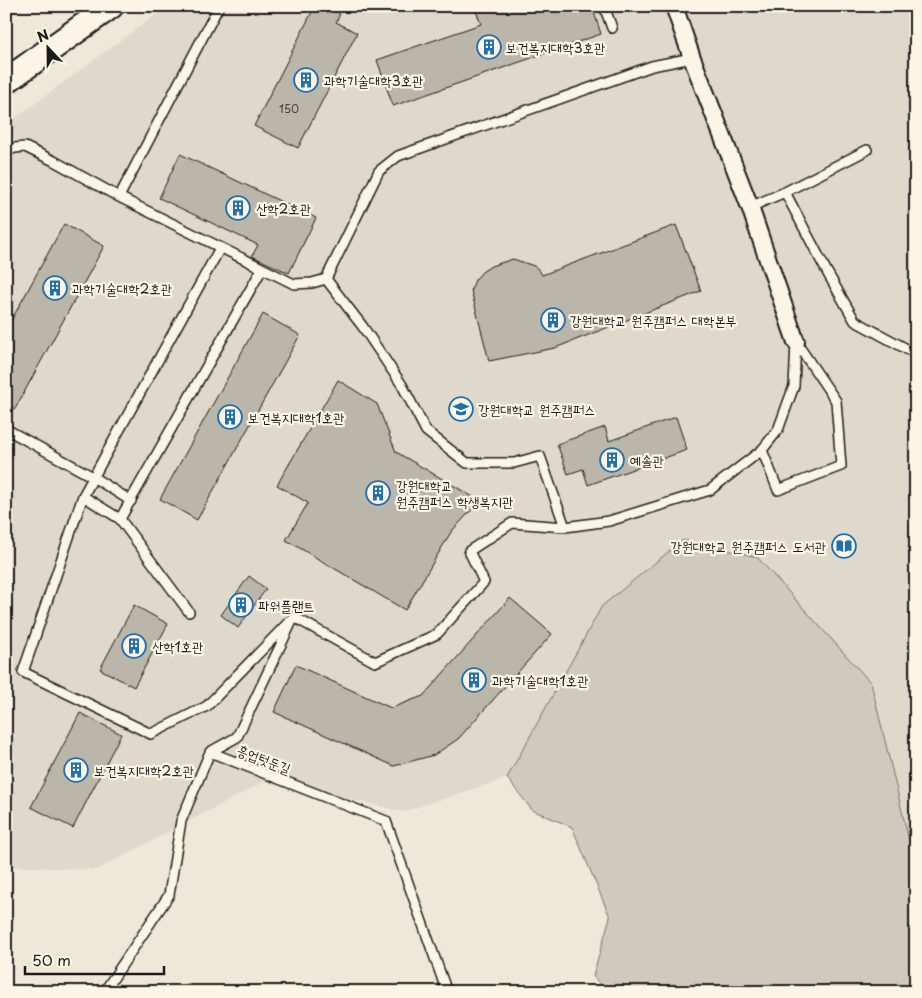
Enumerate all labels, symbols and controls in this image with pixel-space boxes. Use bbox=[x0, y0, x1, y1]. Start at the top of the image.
north arrow bbox=[22, 22, 72, 72]
text: N bbox=[34, 24, 52, 47]
building icon: 보건복지대학3호관 bbox=[476, 34, 502, 60]
place label: 보건복지대학3호관 bbox=[506, 37, 605, 58]
building icon: 과학기술대학3호관 bbox=[293, 67, 319, 93]
place label: 과학기술대학3호관 bbox=[324, 70, 423, 91]
house number: 150 bbox=[279, 100, 299, 117]
building icon: 산학2호관 bbox=[225, 195, 251, 221]
place label: 산학2호관 bbox=[256, 198, 311, 219]
building icon: 과학기술대학2호관 bbox=[42, 275, 68, 301]
place label: 과학기술대학2호관 bbox=[72, 278, 172, 299]
building icon: 강원대학교 원주캠퍼스 대학본부 bbox=[540, 307, 566, 333]
place label: 강원대학교 원주캠퍼스 대학본부 bbox=[570, 310, 737, 331]
school or university icon: 강원대학교 원주캠퍼스 bbox=[448, 396, 474, 422]
place label: 강원대학교 원주캠퍼스 bbox=[478, 399, 595, 420]
building icon: 보건복지대학1호관 bbox=[217, 404, 243, 430]
place label: 보건복지대학1호관 bbox=[248, 407, 344, 428]
building icon: 예솔관 bbox=[599, 447, 625, 473]
place label: 예솔관 bbox=[630, 450, 664, 471]
place label: 강원대학교 원주캠퍼스 학생복지관 bbox=[396, 475, 513, 512]
building icon: 강원대학교 원주캠퍼스 학생복지관 bbox=[365, 480, 391, 506]
library icon: 강원대학교 원주캠퍼스 도서관 bbox=[831, 533, 857, 559]
place label: 강원대학교 원주캠퍼스 도서관 bbox=[670, 536, 826, 557]
building icon: 파워플랜트 bbox=[228, 592, 254, 618]
place label: 파워플랜트 bbox=[258, 595, 314, 616]
building icon: 산학1호관 bbox=[121, 633, 147, 659]
place label: 산학1호관 bbox=[152, 636, 203, 657]
building icon: 과학기술대학1호관 bbox=[461, 667, 487, 693]
place label: 과학기술대학1호관 bbox=[492, 670, 588, 691]
street label: 흥업텃둔길 bbox=[234, 739, 295, 779]
building icon: 보건복지대학2호관 bbox=[63, 757, 89, 783]
place label: 보건복지대학2호관 bbox=[94, 760, 194, 781]
scale bar bbox=[25, 943, 164, 975]
text: 50 m bbox=[32, 948, 71, 971]

